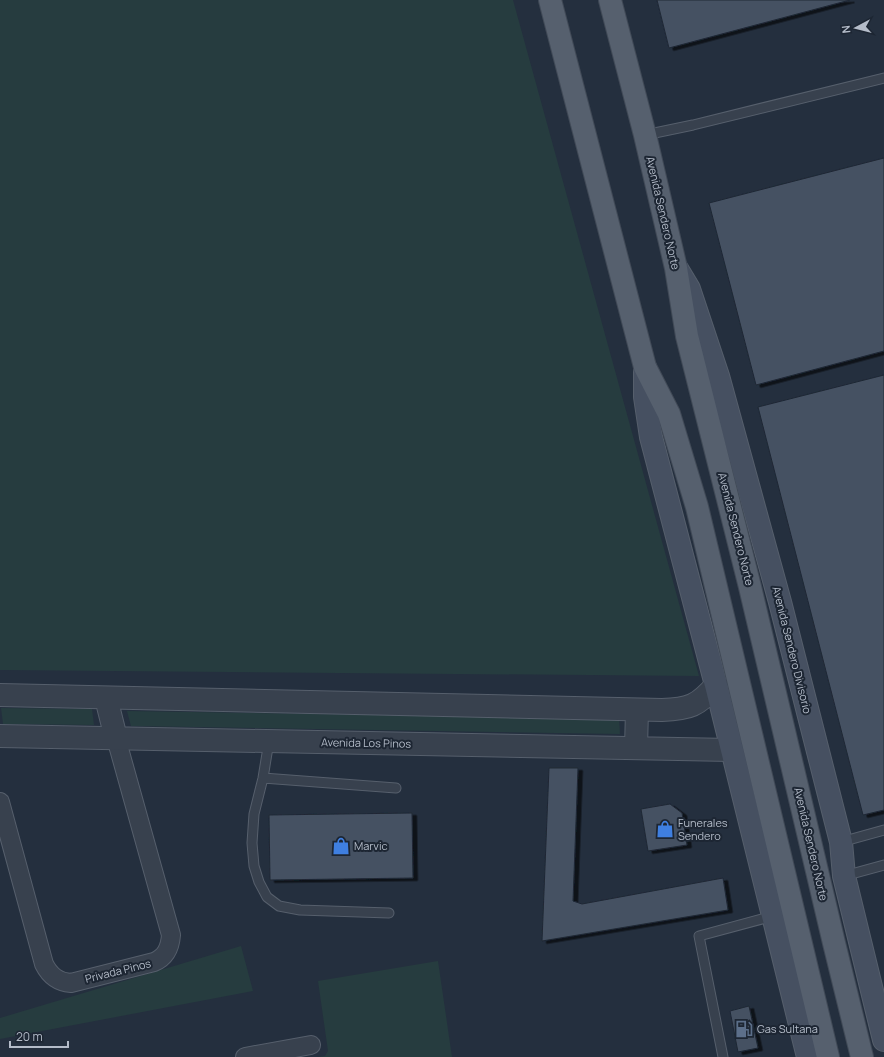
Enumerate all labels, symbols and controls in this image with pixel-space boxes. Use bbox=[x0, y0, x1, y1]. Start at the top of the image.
north arrow bbox=[836, 8, 876, 48]
text: N bbox=[838, 24, 854, 34]
street label: Avenida Sendero Norte bbox=[643, 155, 684, 272]
street label: Avenida Sendero Norte bbox=[715, 471, 758, 587]
street label: Avenida Sendero Divisorio bbox=[769, 585, 816, 716]
street label: Avenida Los Pinos bbox=[321, 734, 411, 751]
street label: Avenida Sendero Norte bbox=[791, 786, 832, 903]
place label: Funerales Sendero bbox=[678, 815, 728, 843]
shop icon: Funerales Sendero bbox=[655, 819, 675, 839]
shop icon: Marvic bbox=[331, 836, 351, 856]
place label: Marvic bbox=[354, 838, 388, 853]
street label: Privada Pinos bbox=[83, 955, 153, 986]
fuel station icon: Gas Sultana bbox=[734, 1019, 754, 1039]
place label: Gas Sultana bbox=[757, 1021, 818, 1036]
scale bar bbox=[10, 1023, 68, 1049]
text: 20 m bbox=[16, 1028, 43, 1045]

